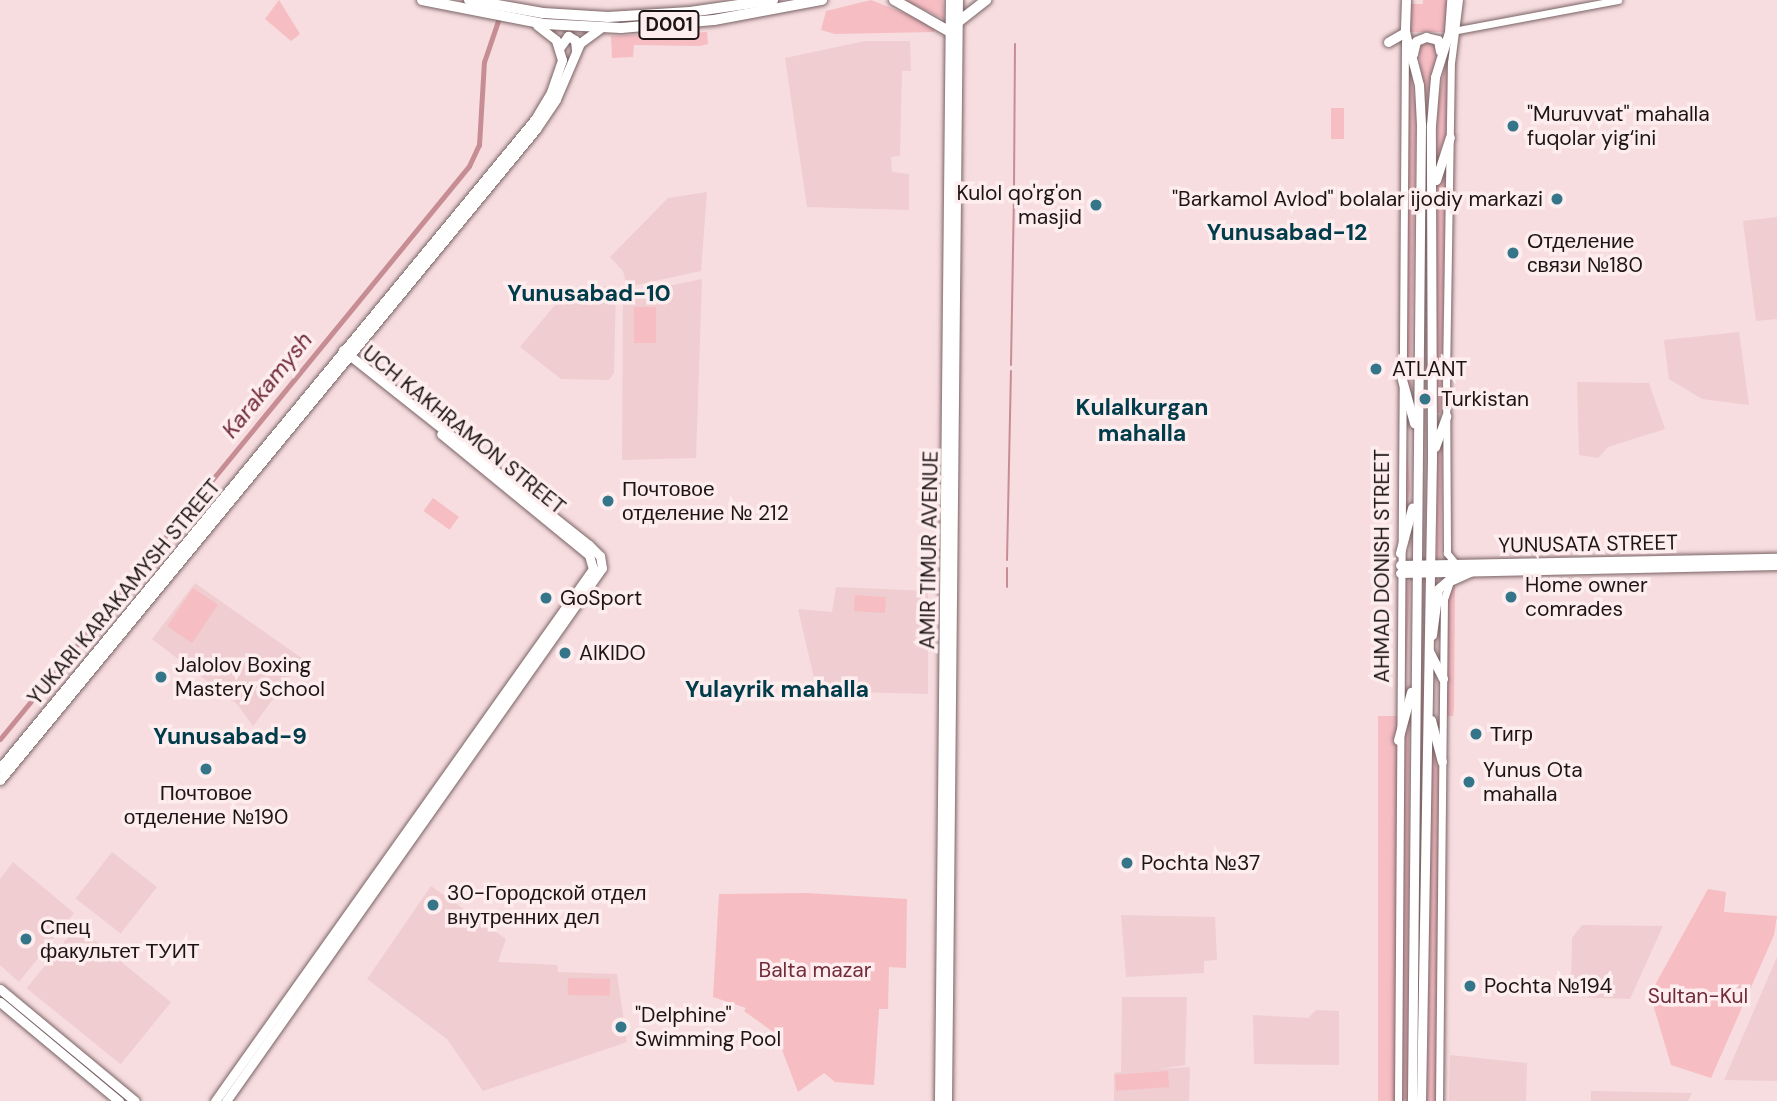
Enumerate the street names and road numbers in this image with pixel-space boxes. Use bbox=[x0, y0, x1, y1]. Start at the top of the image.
road number: D001 bbox=[638, 10, 700, 41]
street label: UCH KAKHRAMON STREET bbox=[358, 340, 570, 520]
street label: AHMAD DONISH STREET bbox=[1369, 449, 1395, 683]
street label: AMIR TIMUR AVENUE bbox=[915, 450, 943, 650]
street label: YUKARI KARAKAMYSH STREET bbox=[22, 474, 226, 710]
street label: YUNUSATA STREET bbox=[1498, 530, 1678, 558]

